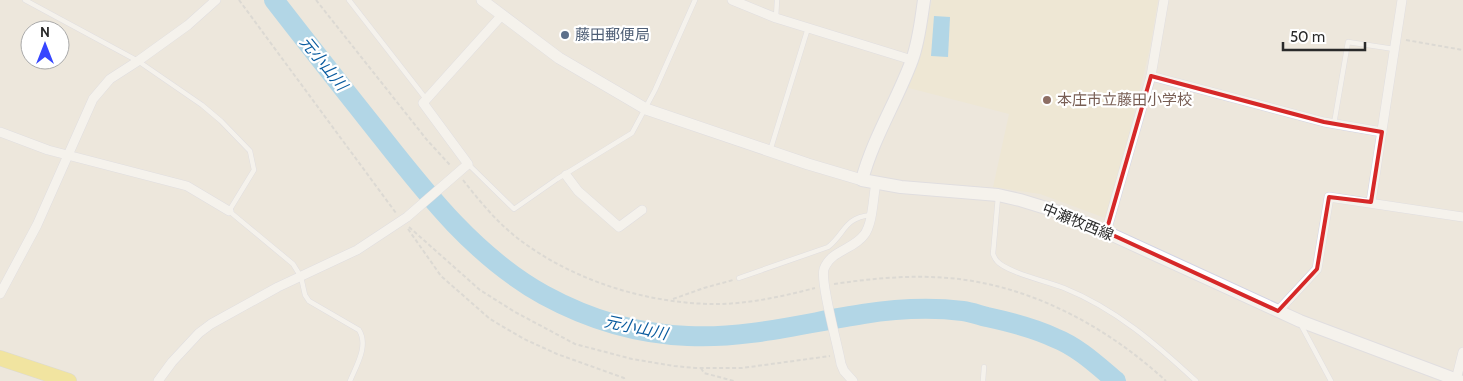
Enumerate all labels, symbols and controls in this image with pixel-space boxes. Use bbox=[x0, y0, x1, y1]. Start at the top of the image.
north arrow bbox=[20, 20, 70, 70]
scale bar bbox=[1283, 20, 1366, 52]
text: N bbox=[40, 23, 50, 41]
place label: 藤田郵便局 bbox=[575, 26, 650, 44]
text: 50 m bbox=[1290, 28, 1325, 46]
marker: 藤田郵便局 bbox=[559, 29, 571, 41]
water label: 元小山川 bbox=[296, 32, 352, 96]
place label: 本庄市立藤田小学校 bbox=[1057, 91, 1192, 109]
marker: 本庄市立藤田小学校 bbox=[1041, 94, 1053, 106]
street label: 中瀬牧西線 bbox=[1040, 200, 1116, 244]
water label: 元小山川 bbox=[603, 312, 671, 344]

